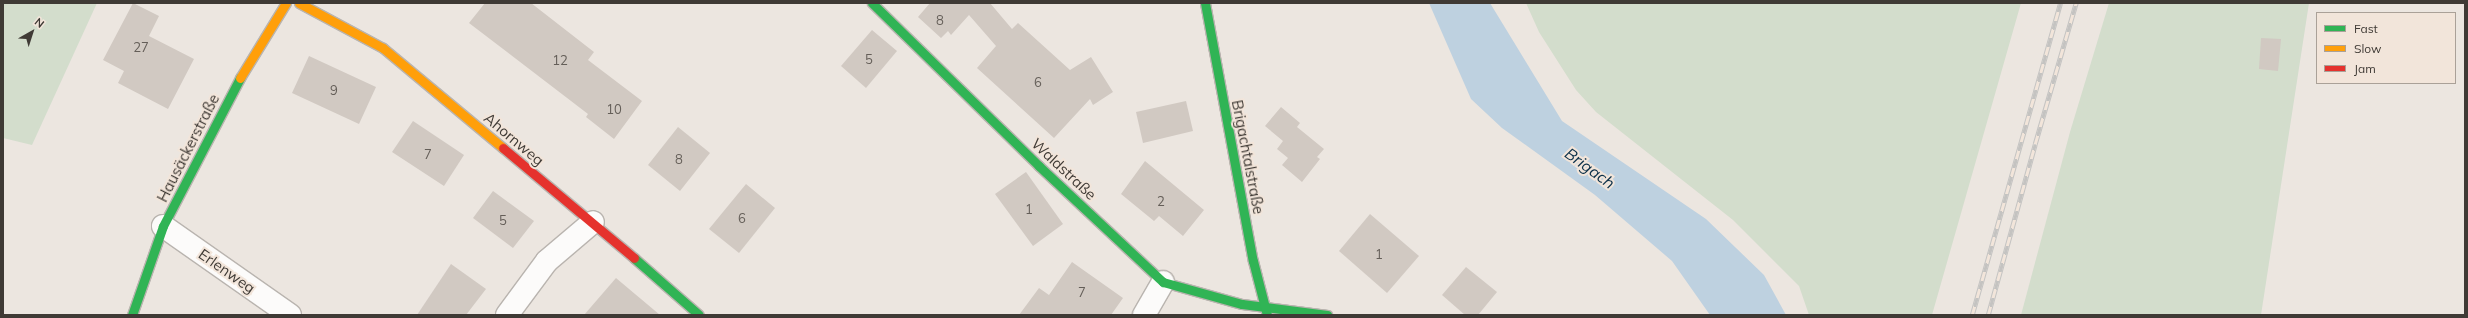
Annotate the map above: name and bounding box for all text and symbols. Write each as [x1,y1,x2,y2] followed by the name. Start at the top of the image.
[12,12,52,52] north arrow
[936,12,944,28] house number: 8
[2316,12,2456,84] legend
[32,15,47,31] text: N
[2354,21,2378,36] text: Fast
[133,39,149,55] house number: 27
[2354,41,2382,56] text: Slow
[865,51,873,67] house number: 5
[552,52,568,68] house number: 12
[2354,61,2376,76] text: Jam
[1034,74,1042,90] house number: 6
[330,82,338,98] house number: 9
[153,91,223,205] street label: Hausäckerstraße
[1228,98,1268,216] street label: Brigachtalstraße
[606,101,622,117] house number: 10
[480,109,548,169] street label: Ahornweg
[1028,134,1100,204] street label: Waldstraße
[1561,143,1619,193] water label: Brigach
[424,146,432,162] house number: 7
[675,151,683,167] house number: 8
[1157,193,1165,209] house number: 2
[1025,201,1033,217] house number: 1
[738,210,746,226] house number: 6
[499,212,507,228] house number: 5
[195,245,259,297] street label: Erlenweg
[1375,246,1383,262] house number: 1
[1078,284,1086,300] house number: 7

